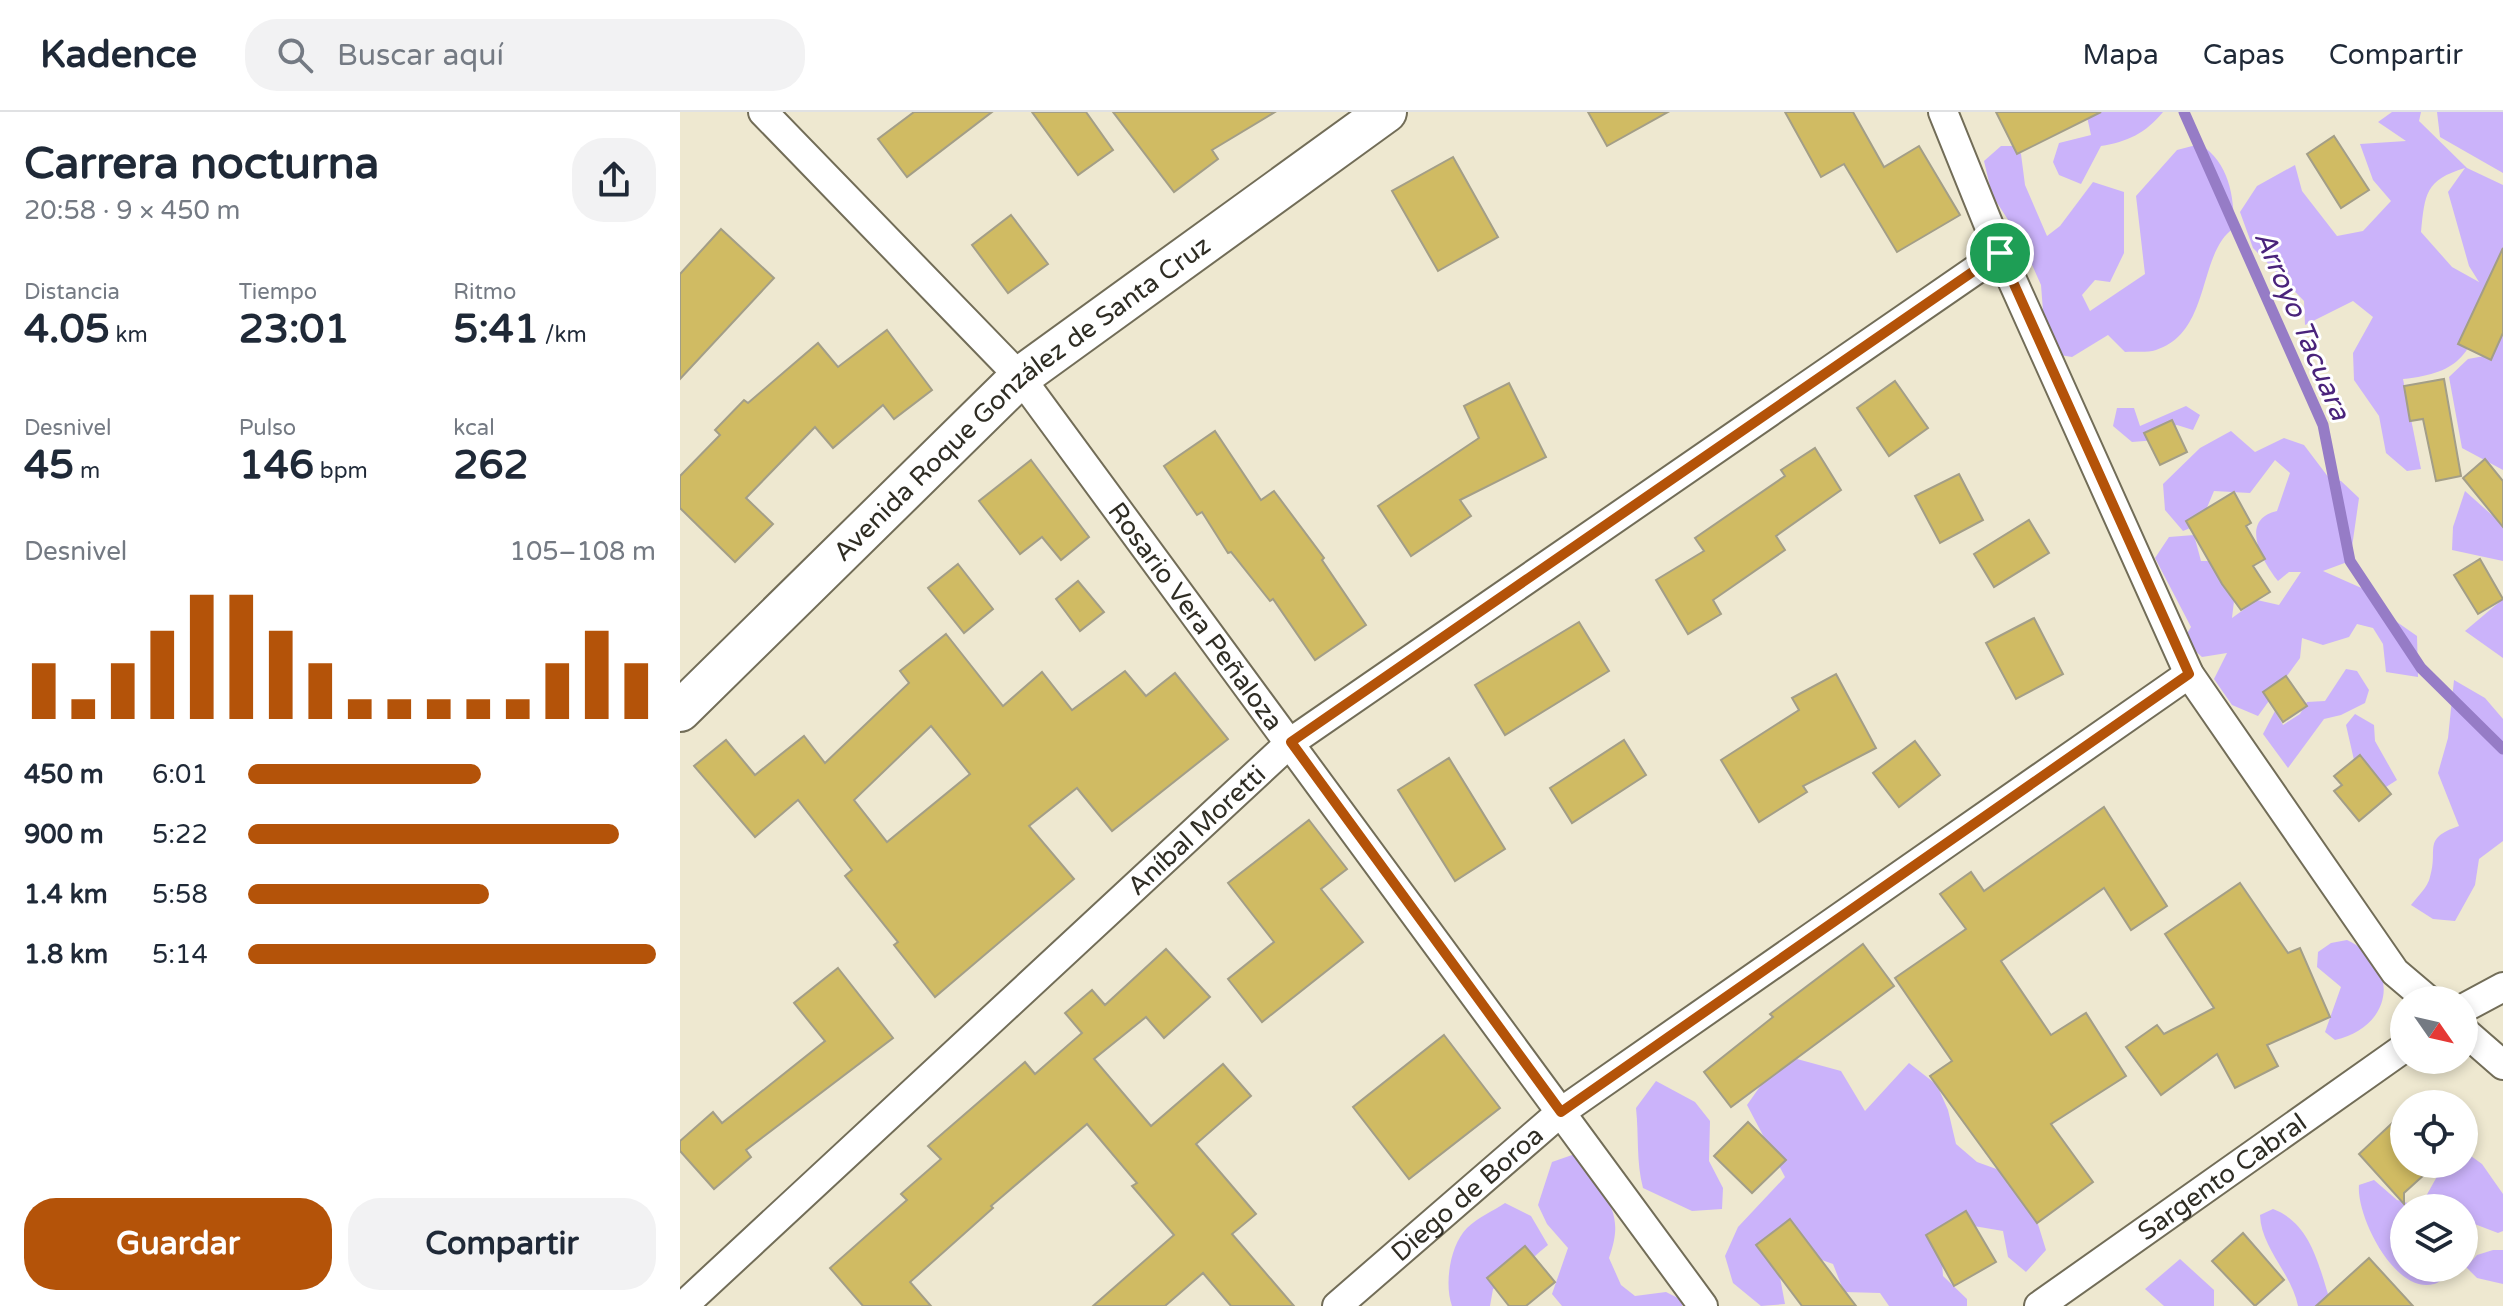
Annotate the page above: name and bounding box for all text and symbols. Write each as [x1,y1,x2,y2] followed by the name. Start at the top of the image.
[245,19,805,91] search box
[40,32,197,78] text: Kadence
[273,33,317,77] icon: search
[337,37,504,74] text: Buscar aquí
[2082,38,2159,72] text: Mapa
[2203,38,2285,72] text: Capas
[2329,38,2463,72] text: Compartir
[24,138,379,191] text: Carrera nocturna
[572,138,656,222] button: share
[24,195,240,226] text: 20:58 · 9 × 450 m
[1966,219,2034,287] pin
[2247,226,2358,426] water label: Arroyo Tacuara
[827,229,1216,568] street label: Avenida Roque González de Santa Cruz
[1978,231,2022,275] icon: arrive
[24,279,120,305] text: Distancia
[239,279,317,305] text: Tiempo
[453,279,516,305] text: Ritmo
[24,305,110,353] text: 4.05
[239,305,350,353] text: 23:01
[453,305,539,353] text: 5:41
[110,322,148,348] text: km
[539,322,587,348] text: /km
[24,415,111,441] text: Desnivel
[239,415,296,441] text: Pulso
[453,415,495,441] text: kcal
[24,441,74,489] text: 45
[239,441,314,489] text: 146
[453,441,529,489] text: 262
[74,458,100,484] text: m
[314,458,368,484] text: bpm
[1101,496,1289,737] street label: Rosario Vera Peñaloza
[24,536,127,567] text: Desnivel
[510,536,656,567] text: 105–108 m
[24,759,104,790] text: 450 m
[152,759,208,790] text: 6:01
[1121,759,1272,902] street label: Aníbal Moretti
[24,819,104,850] text: 900 m
[152,819,208,850] text: 5:22
[24,879,108,910] text: 1.4 km
[152,879,208,910] text: 5:58
[24,939,108,970] text: 1.8 km
[152,939,208,970] text: 5:14
[2390,986,2478,1074] north arrow
[2390,986,2478,1282] map controls
[2390,1090,2478,1178] button: locate
[2132,1107,2313,1247] street label: Sargento Cabral
[1385,1120,1550,1268] street label: Diego de Boroa
[2390,1194,2478,1282] button: layers
[24,1198,332,1290] button: Guardar
[348,1198,656,1290] button: Compartir

